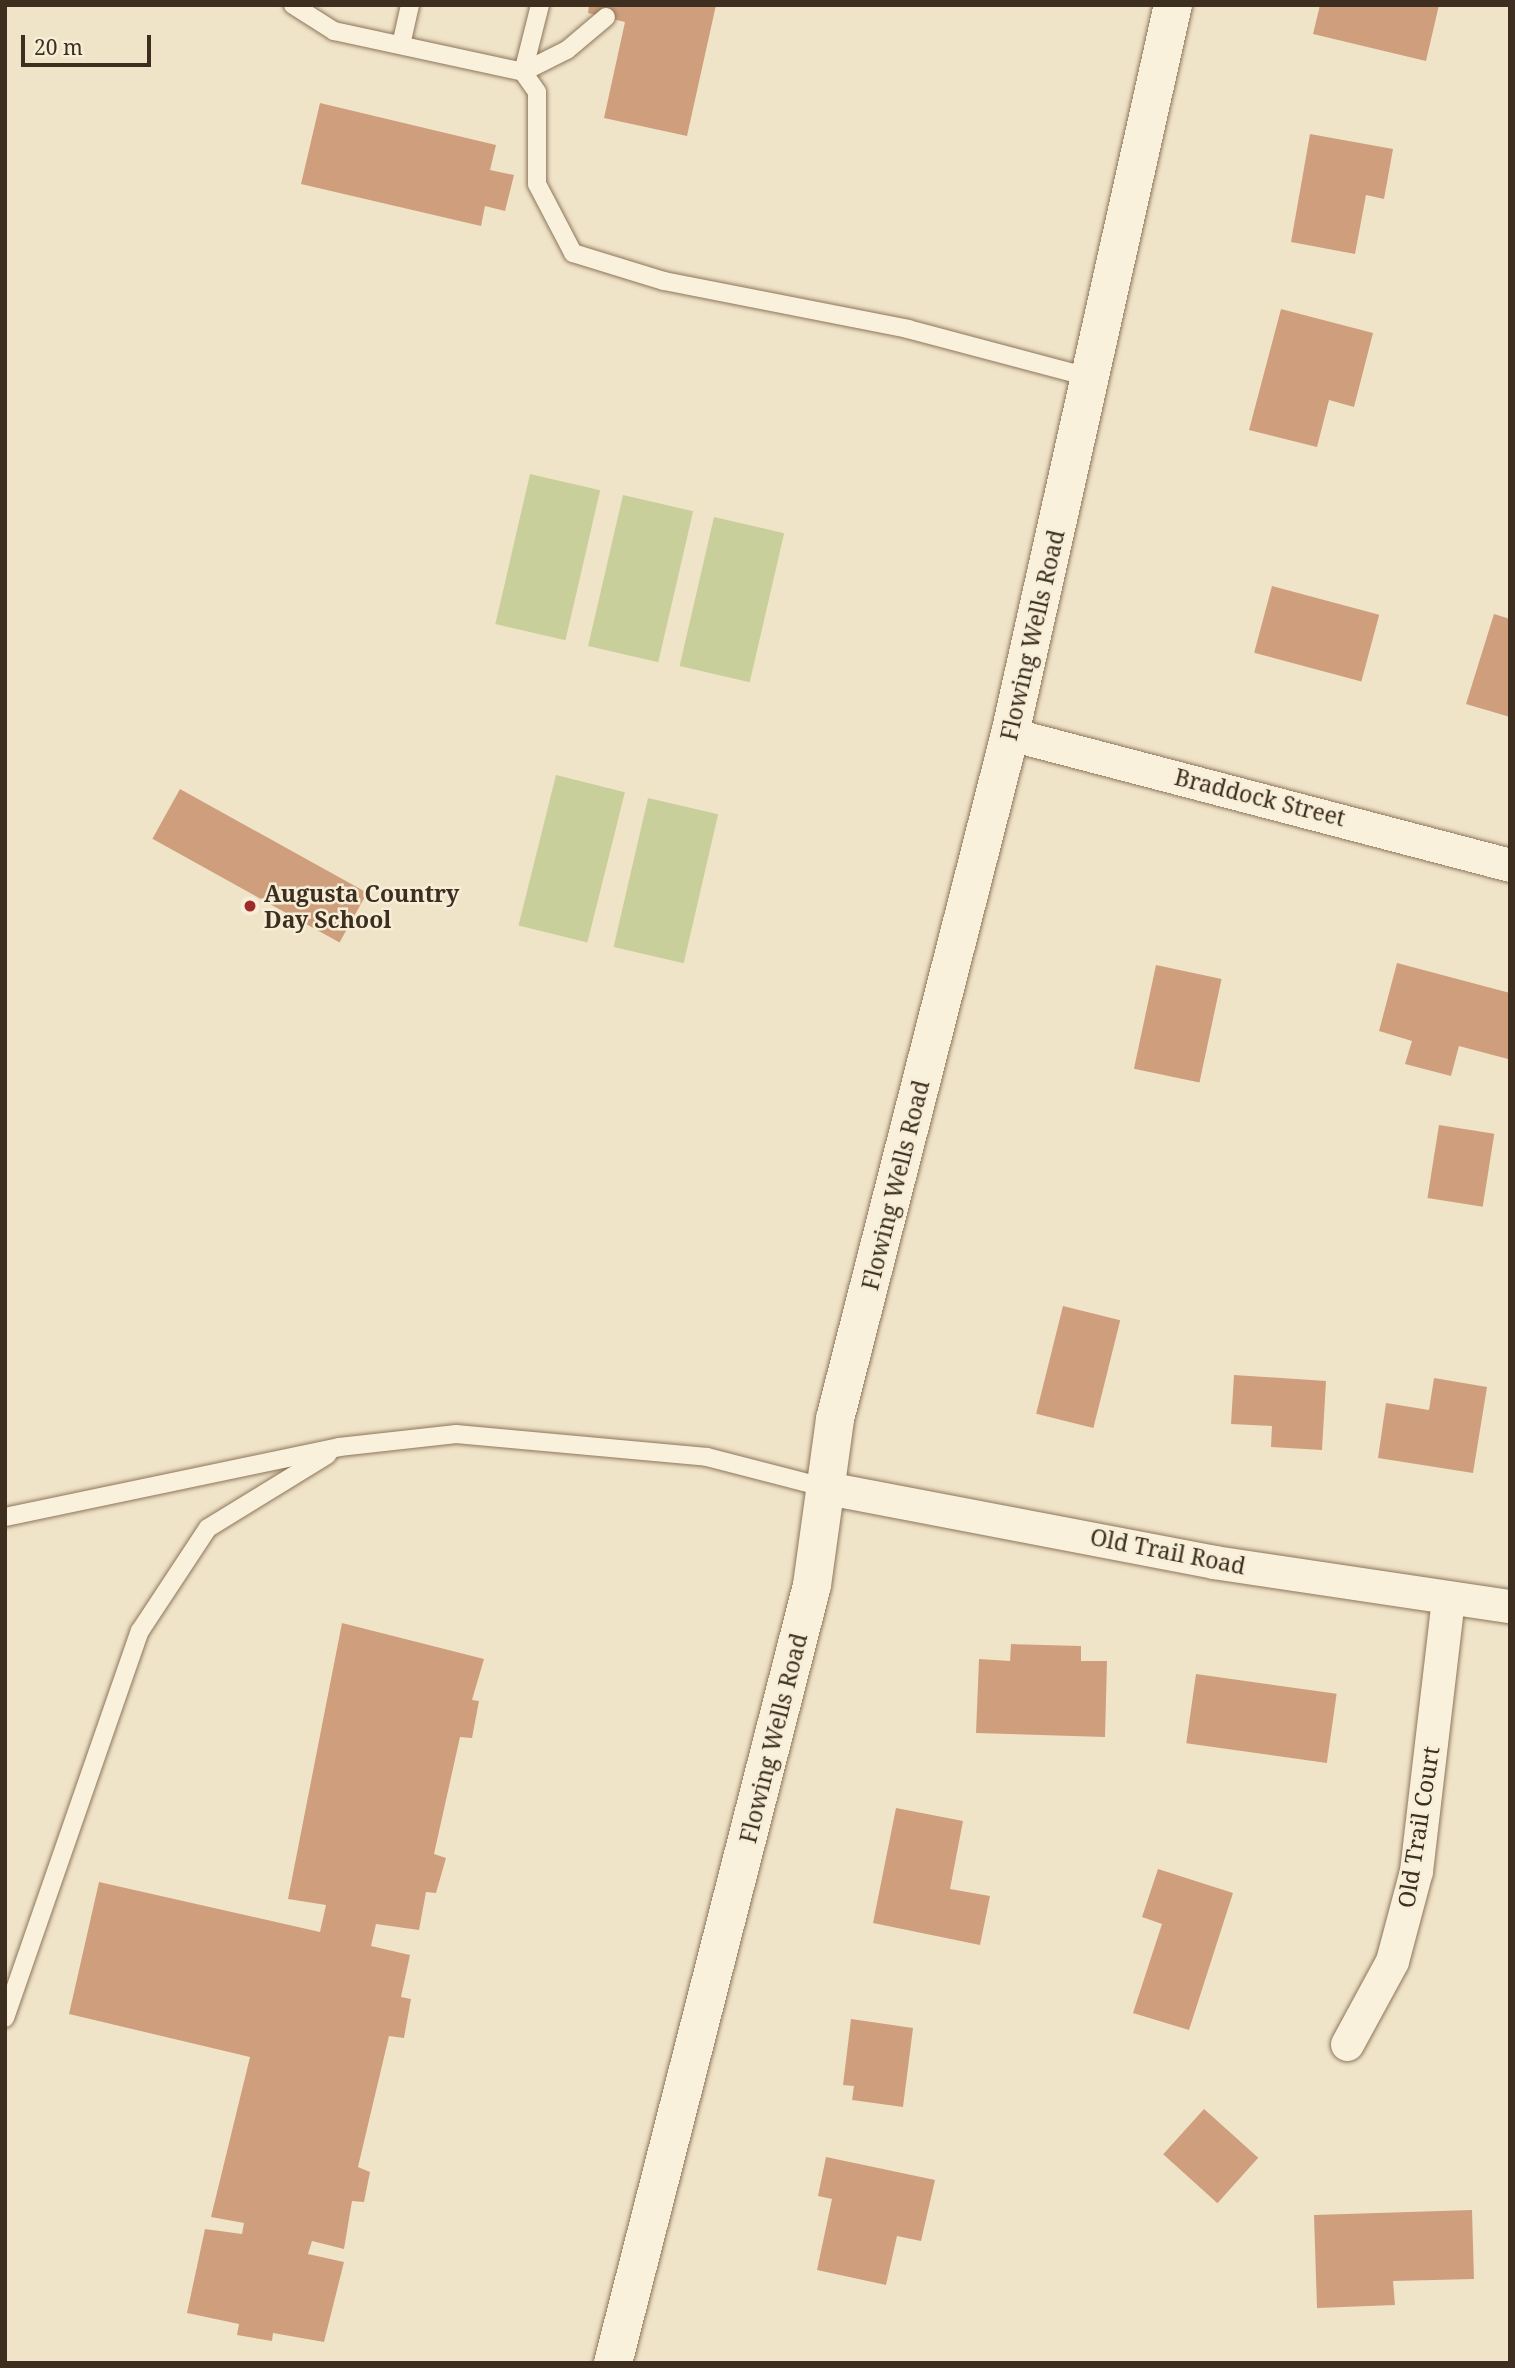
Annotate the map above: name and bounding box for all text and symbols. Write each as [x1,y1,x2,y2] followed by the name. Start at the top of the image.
[24,21,154,65] scale bar
[34,33,83,61] text: 20 m
[994,527,1070,743] street label: Flowing Wells Road
[1172,762,1348,832] street label: Braddock Street
[264,879,459,933] place label: Augusta Country Day School
[242,898,258,914] marker: Augusta Country Day School
[856,1077,934,1293] street label: Flowing Wells Road
[1088,1522,1248,1580] street label: Old Trail Road
[734,1630,812,1846] street label: Flowing Wells Road
[1392,1744,1444,1910] street label: Old Trail Court

